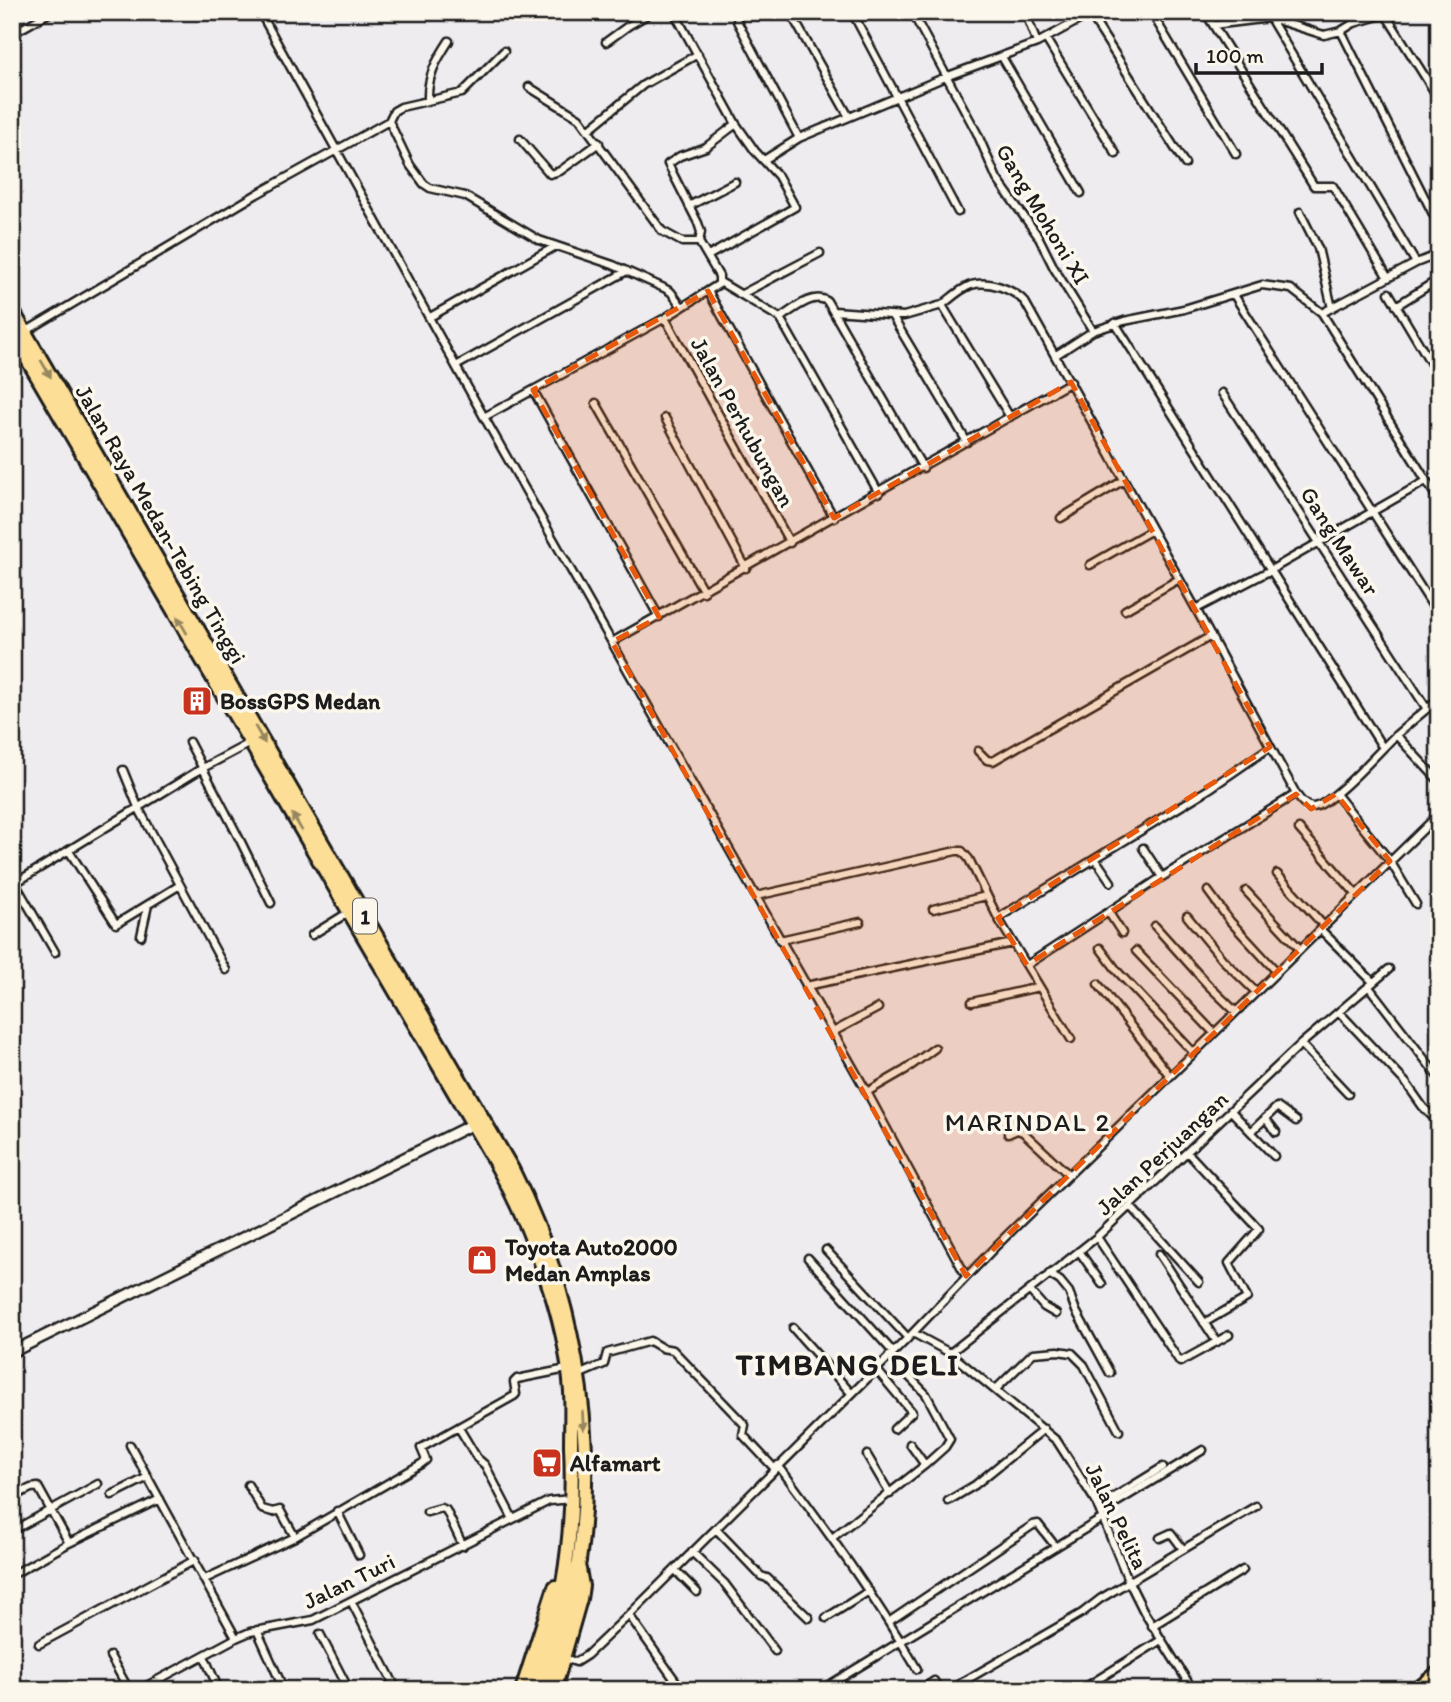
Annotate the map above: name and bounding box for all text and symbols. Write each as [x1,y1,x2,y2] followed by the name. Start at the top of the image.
[1196,32,1322,76] scale bar
[1206,43,1264,68] text: 100 m
[990,139,1096,289] street label: Gang Mohoni XI
[685,332,801,512] street label: Jalan Perhubungan
[40,359,53,378] one-way arrow
[69,379,253,669] street label: Jalan Raya Medan-Tebing Tinggi
[1294,481,1386,601] street label: Gang Mawar
[176,615,188,635] one-way arrow
[180,684,214,718] building icon: BossGPS Medan
[220,687,381,715] place label: BossGPS Medan
[254,725,266,744] one-way arrow
[290,812,303,831] one-way arrow
[353,898,377,934] road number: 1
[1090,1085,1234,1221] street label: Jalan Perjuangan
[945,1106,1111,1138] district label: MARINDAL 2
[504,1233,678,1287] place label: Toyota Auto2000 Medan Amplas
[465,1243,499,1277] shop icon: Toyota Auto2000 Medan Amplas
[735,1346,960,1383] district label: TIMBANG DELI
[578,1411,589,1433] one-way arrow
[530,1446,564,1480] supermarket icon: Alfamart
[569,1449,661,1477] place label: Alfamart
[1079,1458,1155,1574] street label: Jalan Pelita
[299,1547,399,1615] street label: Jalan Turi

